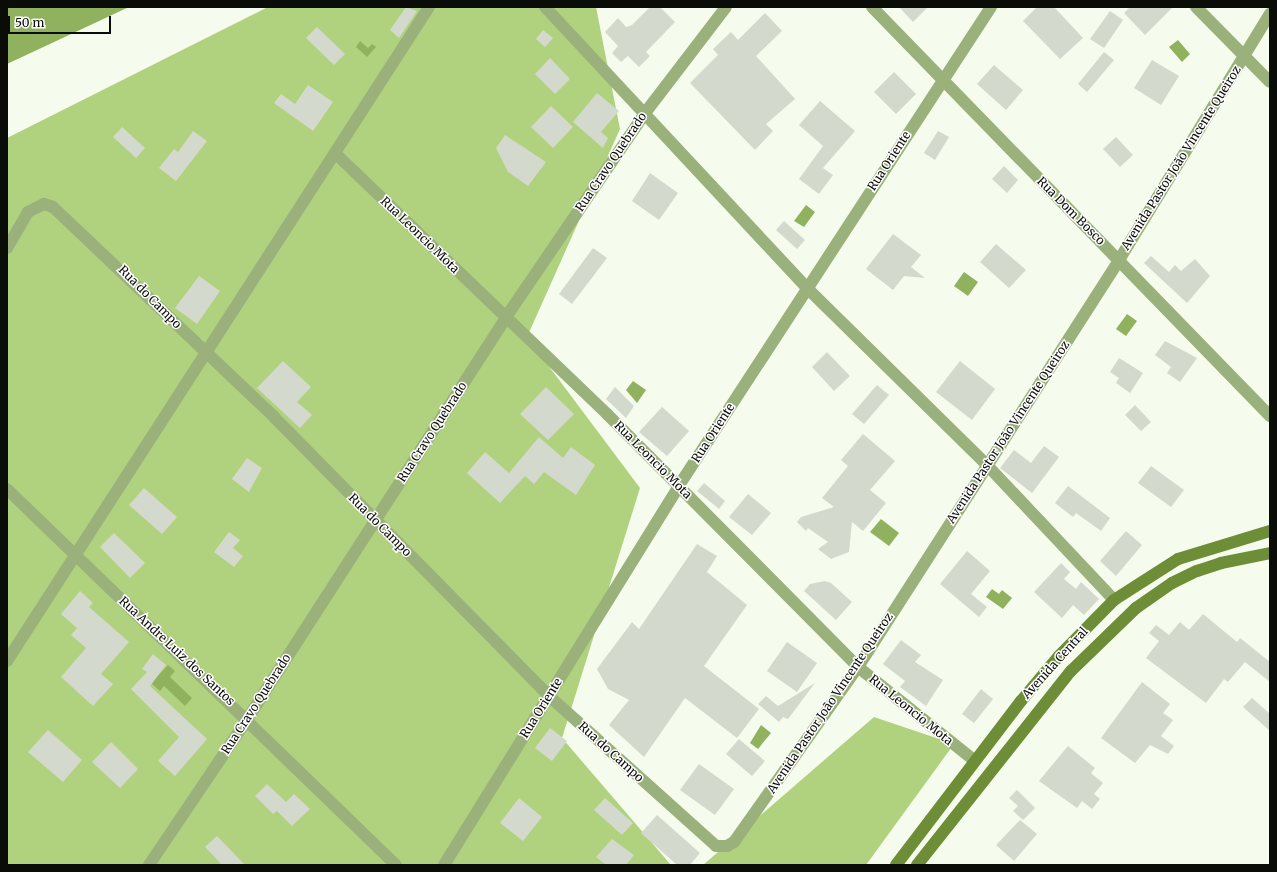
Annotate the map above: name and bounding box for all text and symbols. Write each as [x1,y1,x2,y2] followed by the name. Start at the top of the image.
[10,8,113,34] scale bar
[15,15,44,30] text: 50 m
[1118,63,1244,253] street label: Avenida Pastor João Vincente Queiroz
[572,110,650,214] street label: Rua Cravo Quebrado
[865,129,913,193] street label: Rua Oriente
[1034,174,1108,248] street label: Rua Dom Bosco
[378,194,462,276] street label: Rua Leoncio Mota
[116,263,184,331] street label: Rua do Campo
[944,338,1072,526] street label: Avenida Pastor João Vincente Queiroz
[394,379,470,485] street label: Rua Cravo Quebrado
[689,401,737,465] street label: Rua Oriente
[611,418,695,502] street label: Rua Leoncio Mota
[346,491,414,559] street label: Rua do Campo
[116,594,238,708] street label: Rua Andre Luiz dos Santos
[764,610,896,796] street label: Avenida Pastor João Vincente Queiroz
[1019,624,1091,702] street label: Avenida Central
[218,651,294,757] street label: Rua Cravo Quebrado
[866,672,956,748] street label: Rua Leoncio Mota
[517,675,565,741] street label: Rua Oriente
[575,719,647,785] street label: Rua do Campo

